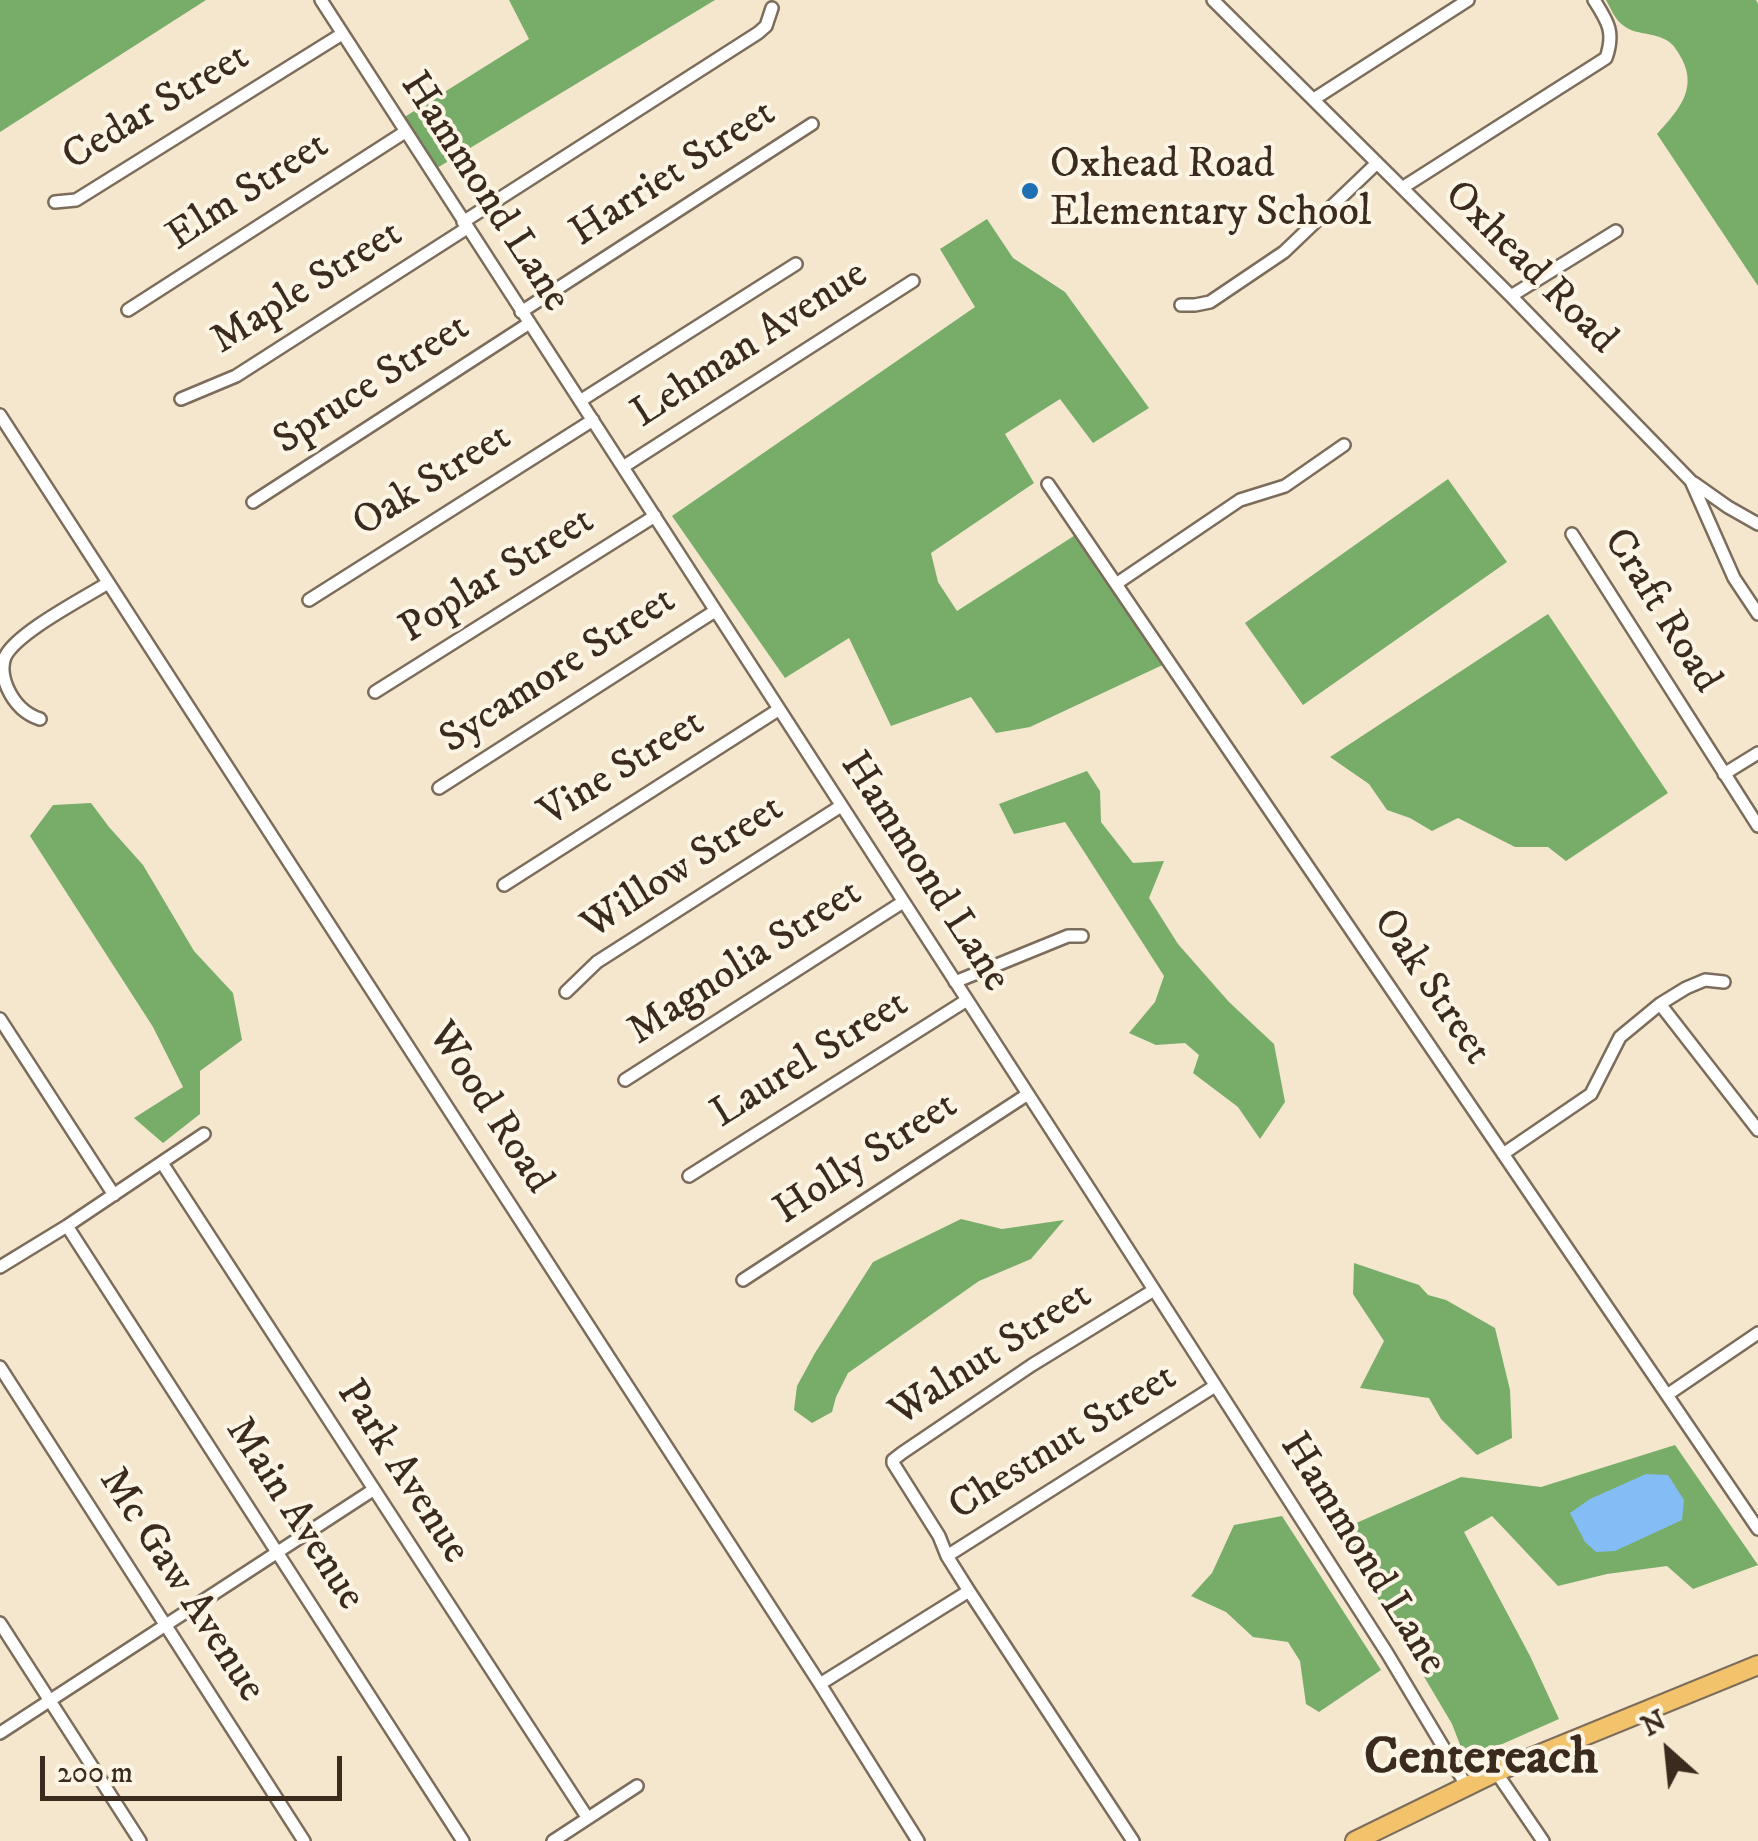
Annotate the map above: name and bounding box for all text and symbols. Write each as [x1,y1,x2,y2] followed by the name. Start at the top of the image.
[55,34,259,184] street label: Cedar Street
[387,64,579,322] street label: Hammond Lane
[562,90,786,260] street label: Harriet Street
[159,122,339,264] street label: Elm Street
[1050,142,1371,240] place label: Oxhead Road Elementary School
[1432,172,1626,366] street label: Oxhead Road
[1019,180,1041,202] marker: Oxhead Road Elementary School
[203,211,413,367] street label: Maple Street
[624,251,878,441] street label: Lehman Avenue
[266,304,480,468] street label: Spruce Street
[345,414,521,550] street label: Oak Street
[392,498,604,656] street label: Poplar Street
[1590,521,1730,703] street label: Craft Road
[432,577,686,767] street label: Sycamore Street
[531,700,715,840] street label: Vine Street
[827,744,1019,1002] street label: Hammond Lane
[574,785,794,953] street label: Willow Street
[620,870,872,1058] street label: Magnolia Street
[1360,901,1500,1075] street label: Oak Street
[703,981,919,1141] street label: Laurel Street
[414,1014,562,1204] street label: Wood Road
[766,1082,968,1238] street label: Holly Street
[882,1272,1102,1440] street label: Walnut Street
[941,1354,1187,1534] street label: Chestnut Street
[323,1372,479,1574] street label: Park Avenue
[212,1409,374,1621] street label: Main Avenue
[1267,1425,1455,1685] street label: Hammond Lane
[86,1460,274,1712] street label: Mc Gaw Avenue
[1618,1701,1718,1801] north arrow
[1636,1703,1672,1745] text: N
[1364,1730,1598,1792] district label: Centereach
[45,1736,348,1798] scale bar
[57,1755,133,1792] text: 200 m

